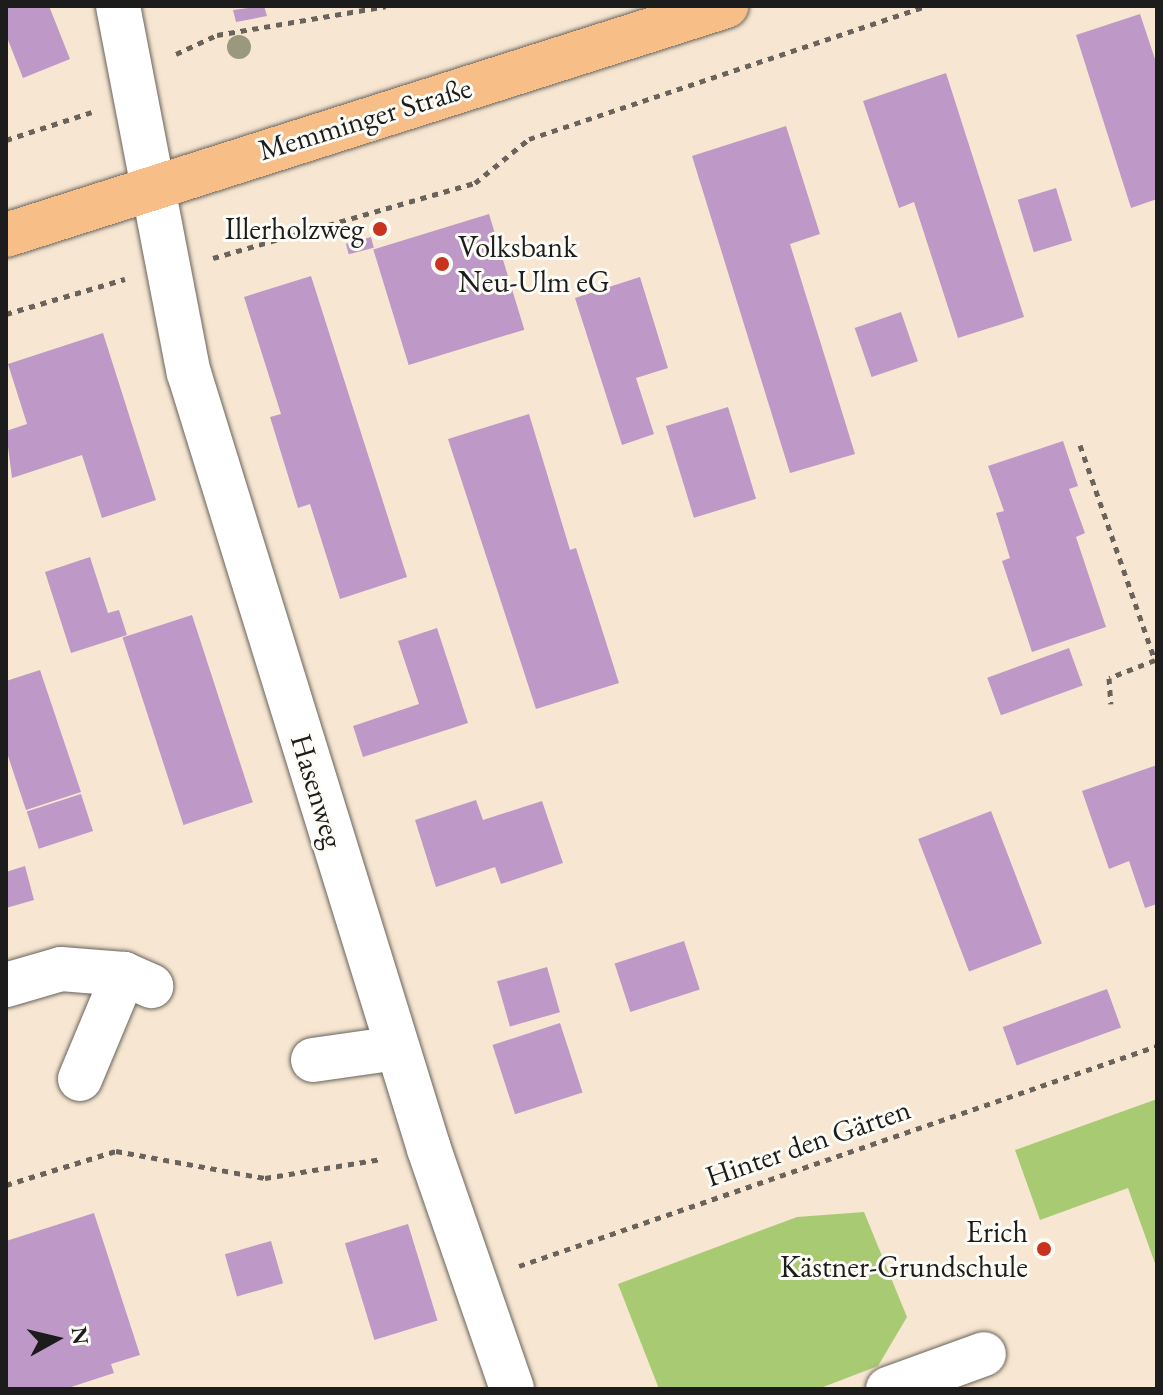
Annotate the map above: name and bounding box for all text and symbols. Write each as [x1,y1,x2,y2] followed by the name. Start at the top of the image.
[254,69,476,169] street label: Memminger Straße
[225,211,364,247] place label: Illerholzweg
[371,220,389,238] marker: Illerholzweg
[458,229,610,300] place label: Volksbank Neu-Ulm eG
[433,255,451,273] marker: Volksbank Neu-Ulm eG
[283,730,351,852] street label: Hasenweg
[701,1091,915,1195] street label: Hinter den Gärten
[780,1214,1028,1284] place label: Erich Kästner-Grundschule
[1035,1240,1053,1258] marker: Erich Kästner-Grundschule
[16,1299,96,1379] north arrow
[65,1325,96,1346] text: N

